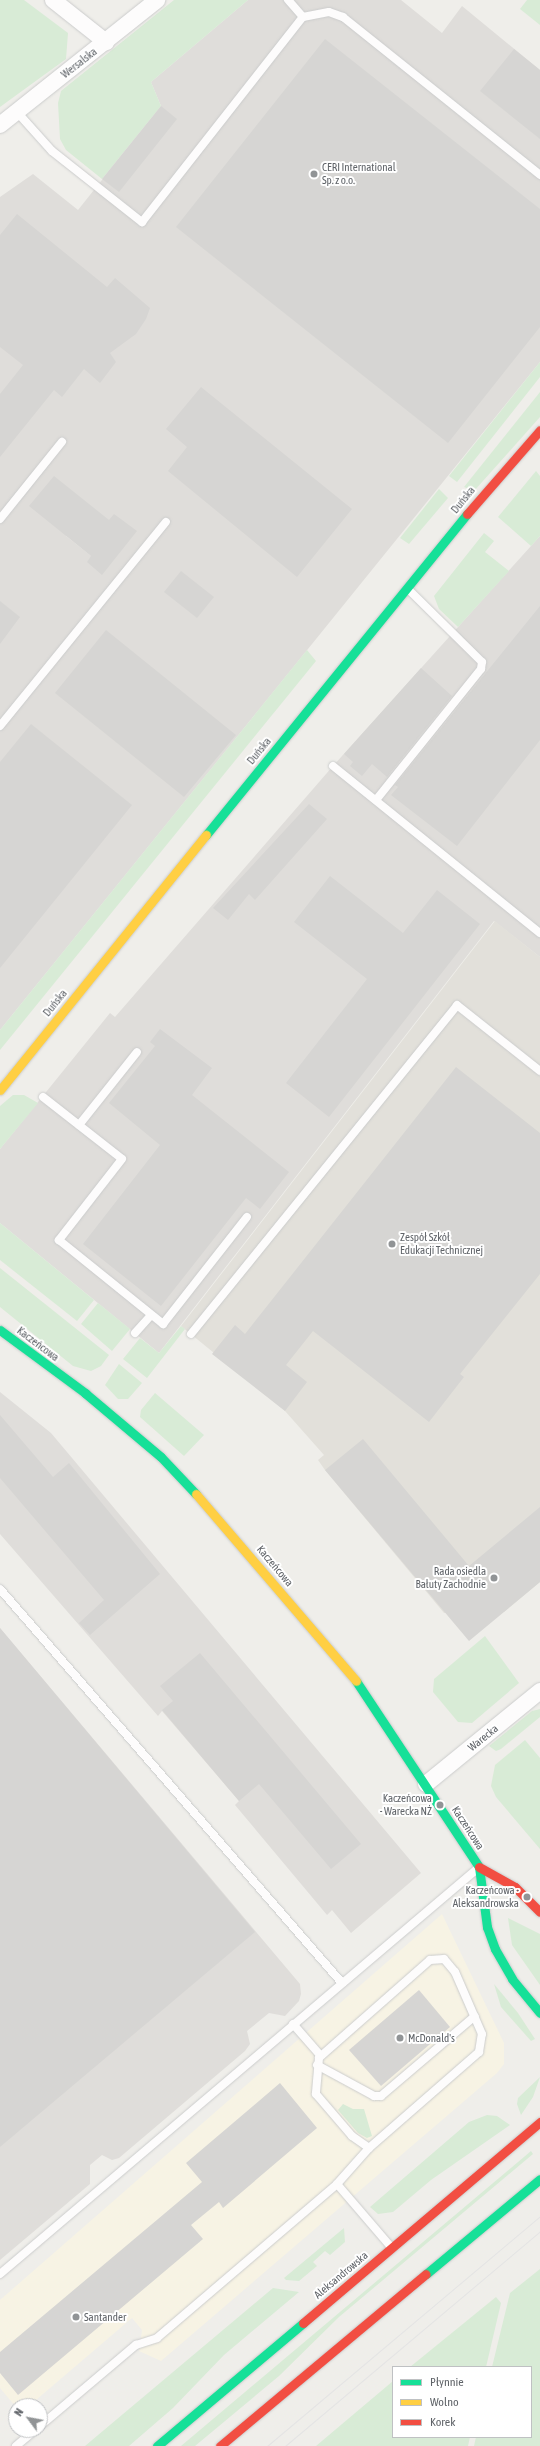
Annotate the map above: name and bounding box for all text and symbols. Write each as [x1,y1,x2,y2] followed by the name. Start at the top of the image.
[59,45,99,81] street label: Wersalska
[322,161,396,187] place label: CERI International Sp. z o.o.
[309,169,319,179] marker: CERI International Sp. z o.o.
[448,484,478,516] street label: Duńska
[244,735,274,767] street label: Duńska
[40,987,70,1019] street label: Duńska
[400,1231,483,1257] place label: Zespół Szkół Edukacji Technicznej
[387,1239,397,1249] marker: Zespół Szkół Edukacji Technicznej
[14,1324,62,1364] street label: Kaczeńcowa
[254,1543,296,1589] street label: Kaczeńcowa
[416,1565,486,1591] place label: Rada osiedla Bałuty Zachodnie
[489,1573,499,1583] marker: Rada osiedla Bałuty Zachodnie
[465,1722,501,1754] street label: Warecka
[380,1792,432,1818] place label: Kaczeńcowa - Warecka NŻ
[435,1800,445,1810] marker: Kaczeńcowa - Warecka NŻ
[449,1804,487,1852] street label: Kaczeńcowa
[453,1884,519,1910] place label: Kaczeńcowa - Aleksandrowska
[522,1892,532,1902] marker: Kaczeńcowa - Aleksandrowska
[408,2031,455,2045] place label: McDonald's
[395,2033,405,2043] marker: McDonald's
[311,2249,371,2301] street label: Aleksandrowska
[84,2310,126,2324] place label: Santander
[71,2312,81,2322] marker: Santander
[392,2366,532,2438] legend
[430,2375,464,2389] text: Płynnie
[430,2395,459,2409] text: Wolno
[8,2398,48,2438] north arrow
[12,2406,25,2418] text: N
[430,2415,456,2429] text: Korek

